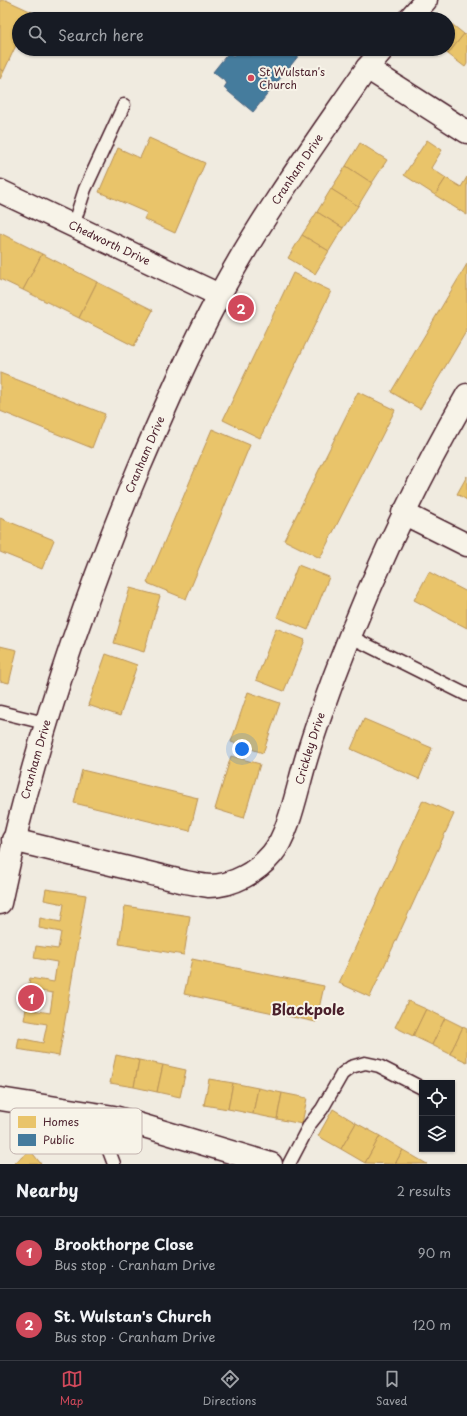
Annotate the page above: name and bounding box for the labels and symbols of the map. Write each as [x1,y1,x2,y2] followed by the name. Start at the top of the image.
[259,63,325,93] place label: St Wulstan's Church
[246,73,256,83] marker: St Wulstan's Church
[267,130,327,208] street label: Cranham Drive
[66,216,153,269] street label: Chedworth Drive
[228,293,254,323] pin: 2
[121,413,169,496] street label: Cranham Drive
[290,710,329,786] street label: Crickley Drive
[16,717,55,801] street label: Cranham Drive
[232,739,252,759] your location
[18,983,44,1013] pin: 1
[271,997,345,1020] district label: Blackpole
[10,1108,142,1154] legend
[43,1113,79,1130] text: Homes
[43,1131,74,1148] text: Public

